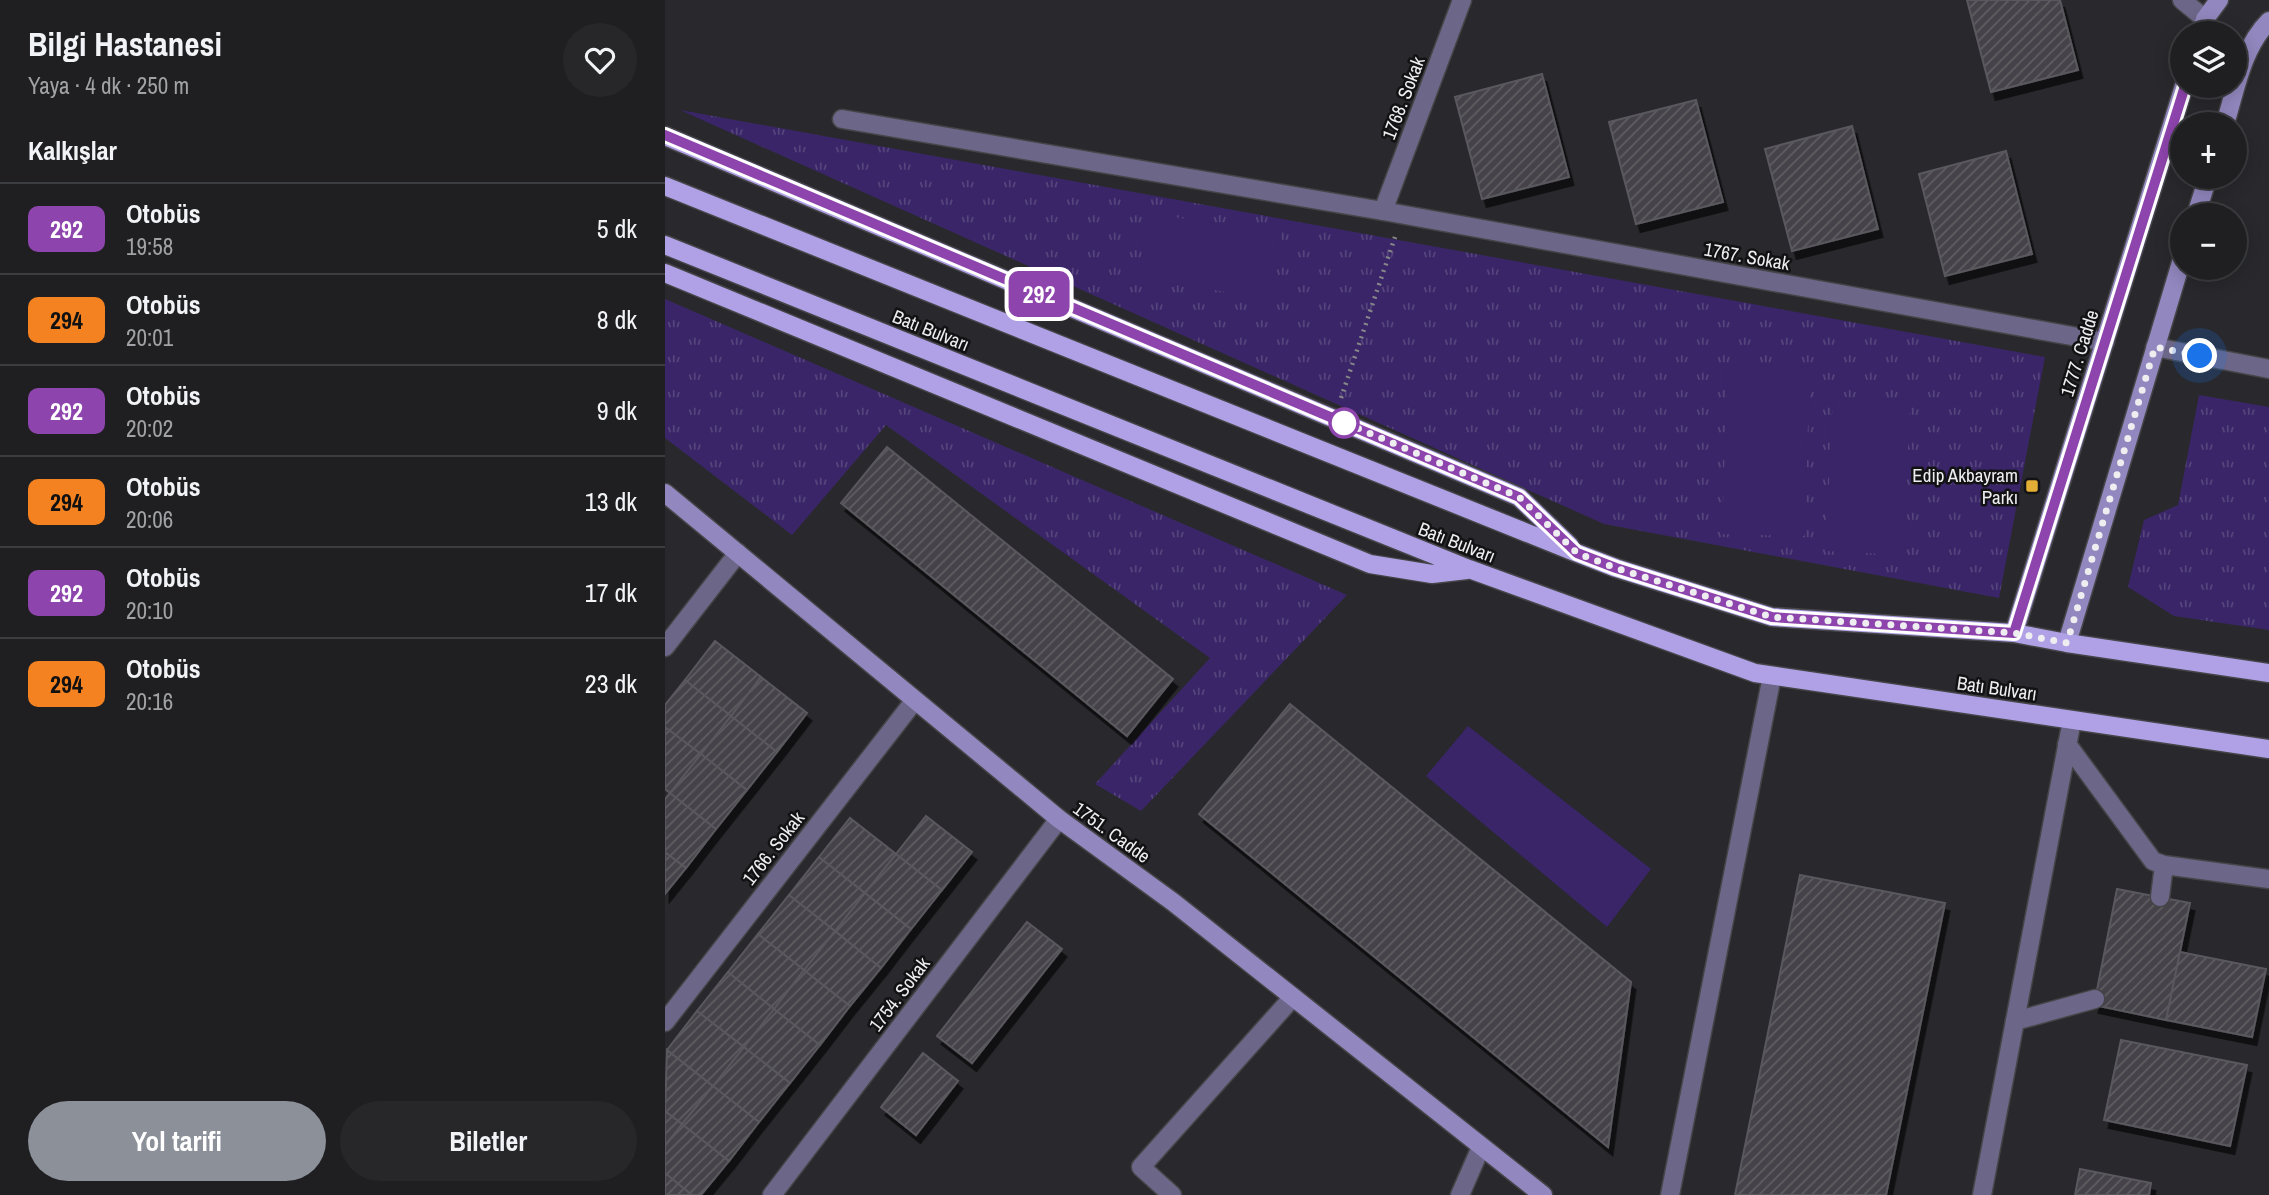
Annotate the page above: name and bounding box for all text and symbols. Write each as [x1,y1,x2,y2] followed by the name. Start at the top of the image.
[2170,21,2247,280] map controls
[2170,21,2247,98] button: layers
[28,22,222,66] text: Bilgi Hastanesi
[563,23,637,97] button: heart
[1375,53,1431,143] street label: 1768. Sokak
[28,70,189,101] text: Yaya · 4 dk · 250 m
[2170,112,2247,189] button: +
[28,133,117,168] text: Kalkışlar
[126,196,201,231] text: Otobüs
[2170,203,2247,280] button: −
[597,211,637,246] text: 5 dk
[50,213,83,245] text: 292
[126,231,173,262] text: 19:58
[1702,236,1792,276] street label: 1767. Sokak
[999,271,1079,317] line badge: 292
[1023,278,1055,310] text: 292
[126,287,201,322] text: Otobüs
[597,302,637,337] text: 8 dk
[889,303,973,357] street label: Batı Bulvarı
[50,304,83,336] text: 294
[2054,307,2104,399] street label: 1777. Cadde
[126,322,173,353] text: 20:01
[2182,338,2217,373] your location
[126,378,201,413] text: Otobüs
[597,393,637,428] text: 9 dk
[50,395,83,427] text: 292
[1329,408,1359,438] unlabelled marker
[126,413,173,444] text: 20:02
[1912,462,2018,510] place label: Edip Akbayram Parkı
[126,469,201,504] text: Otobüs
[2024,478,2040,494] marker: Edip Akbayram Parkı
[585,484,637,519] text: 13 dk
[50,486,83,518] text: 294
[126,504,173,535] text: 20:06
[1415,515,1499,569] street label: Batı Bulvarı
[126,560,201,595] text: Otobüs
[585,575,637,610] text: 17 dk
[50,577,83,609] text: 292
[126,595,173,626] text: 20:10
[126,651,201,686] text: Otobüs
[585,666,637,701] text: 23 dk
[50,668,83,700] text: 294
[1955,670,2039,706] street label: Batı Bulvarı
[126,686,173,717] text: 20:16
[1068,795,1156,869] street label: 1751. Cadde
[736,806,810,890] street label: 1766. Sokak
[863,951,936,1036] street label: 1754. Sokak
[28,1101,326,1181] button: Yol tarifi
[340,1101,637,1181] button: Biletler

